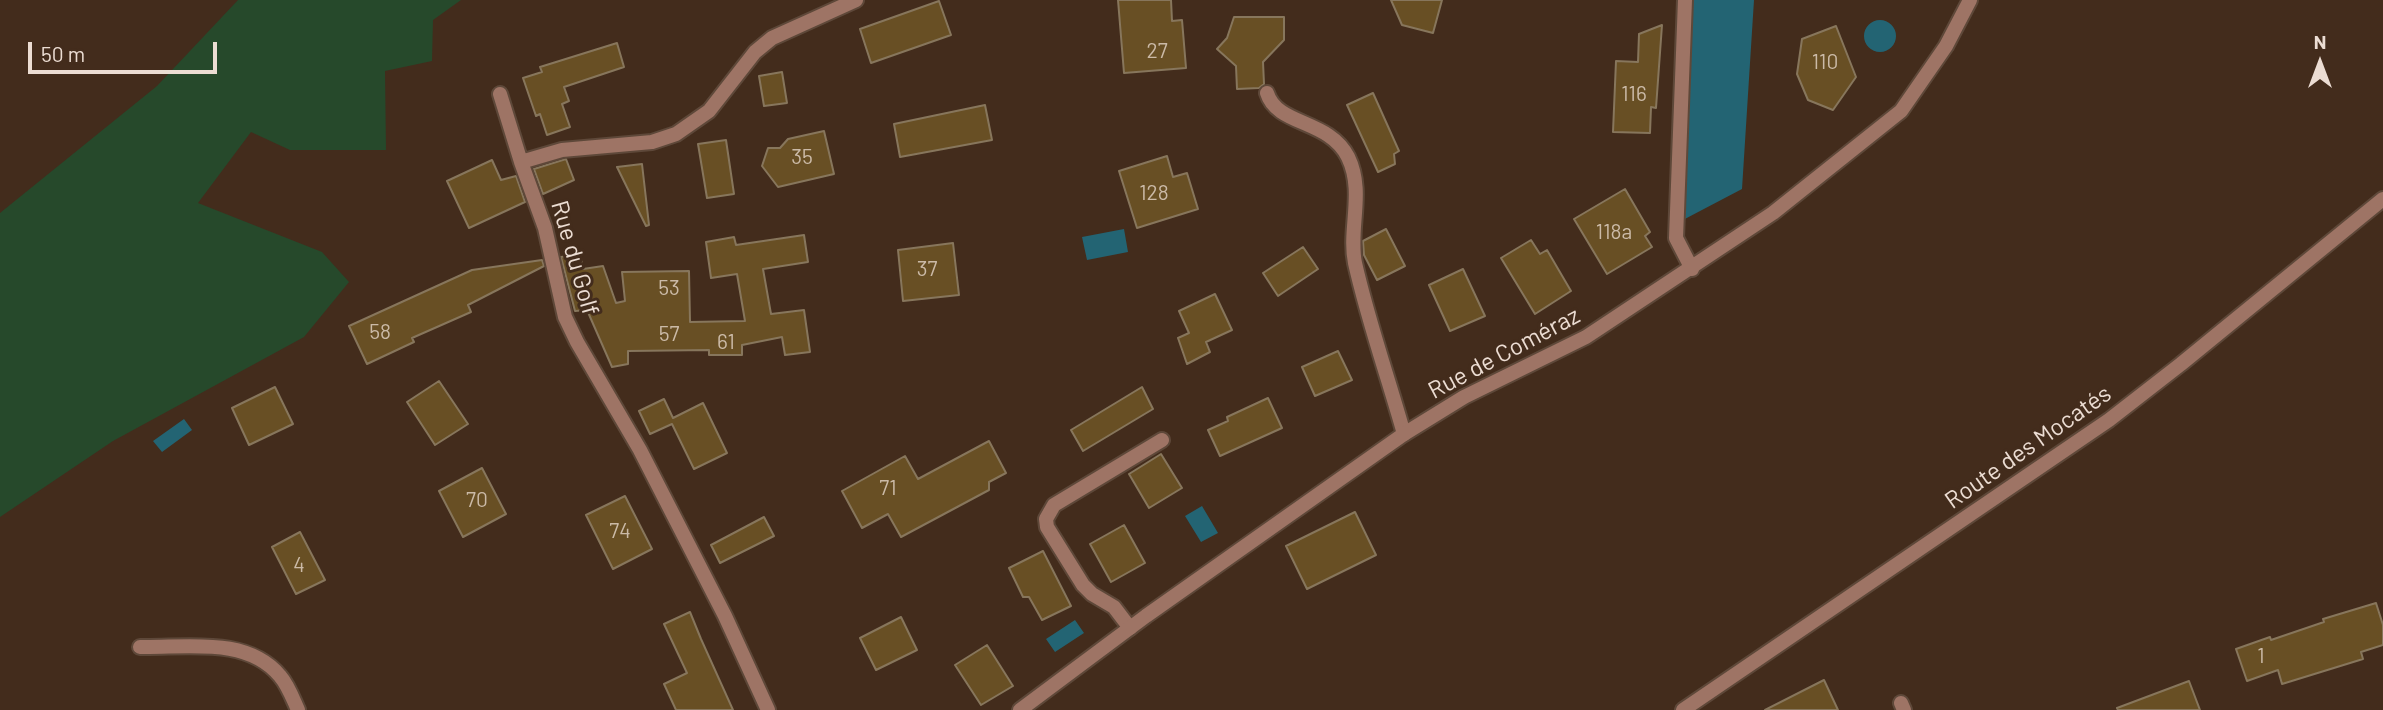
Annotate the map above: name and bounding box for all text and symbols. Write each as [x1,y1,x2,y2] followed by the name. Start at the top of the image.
[32,28,220,72] scale bar
[2285,28,2355,98] north arrow
[2314,30,2326,53] text: N
[1146,38,1168,64] house number: 27
[41,41,85,66] text: 50 m
[1812,49,1838,75] house number: 110
[1621,81,1647,107] house number: 116
[791,144,813,170] house number: 35
[1139,180,1169,206] house number: 128
[545,197,605,319] street label: Rue du Golf
[1596,219,1632,245] house number: 118a
[917,256,937,282] house number: 37
[658,275,680,301] house number: 53
[1423,301,1585,405] street label: Rue de Coméraz
[369,319,391,345] house number: 58
[659,321,679,347] house number: 57
[717,329,735,355] house number: 61
[1939,379,2117,515] street label: Route des Mocatés
[879,475,897,501] house number: 71
[466,487,488,513] house number: 70
[609,518,631,544] house number: 74
[293,552,305,578] house number: 4
[2257,643,2265,669] house number: 1

